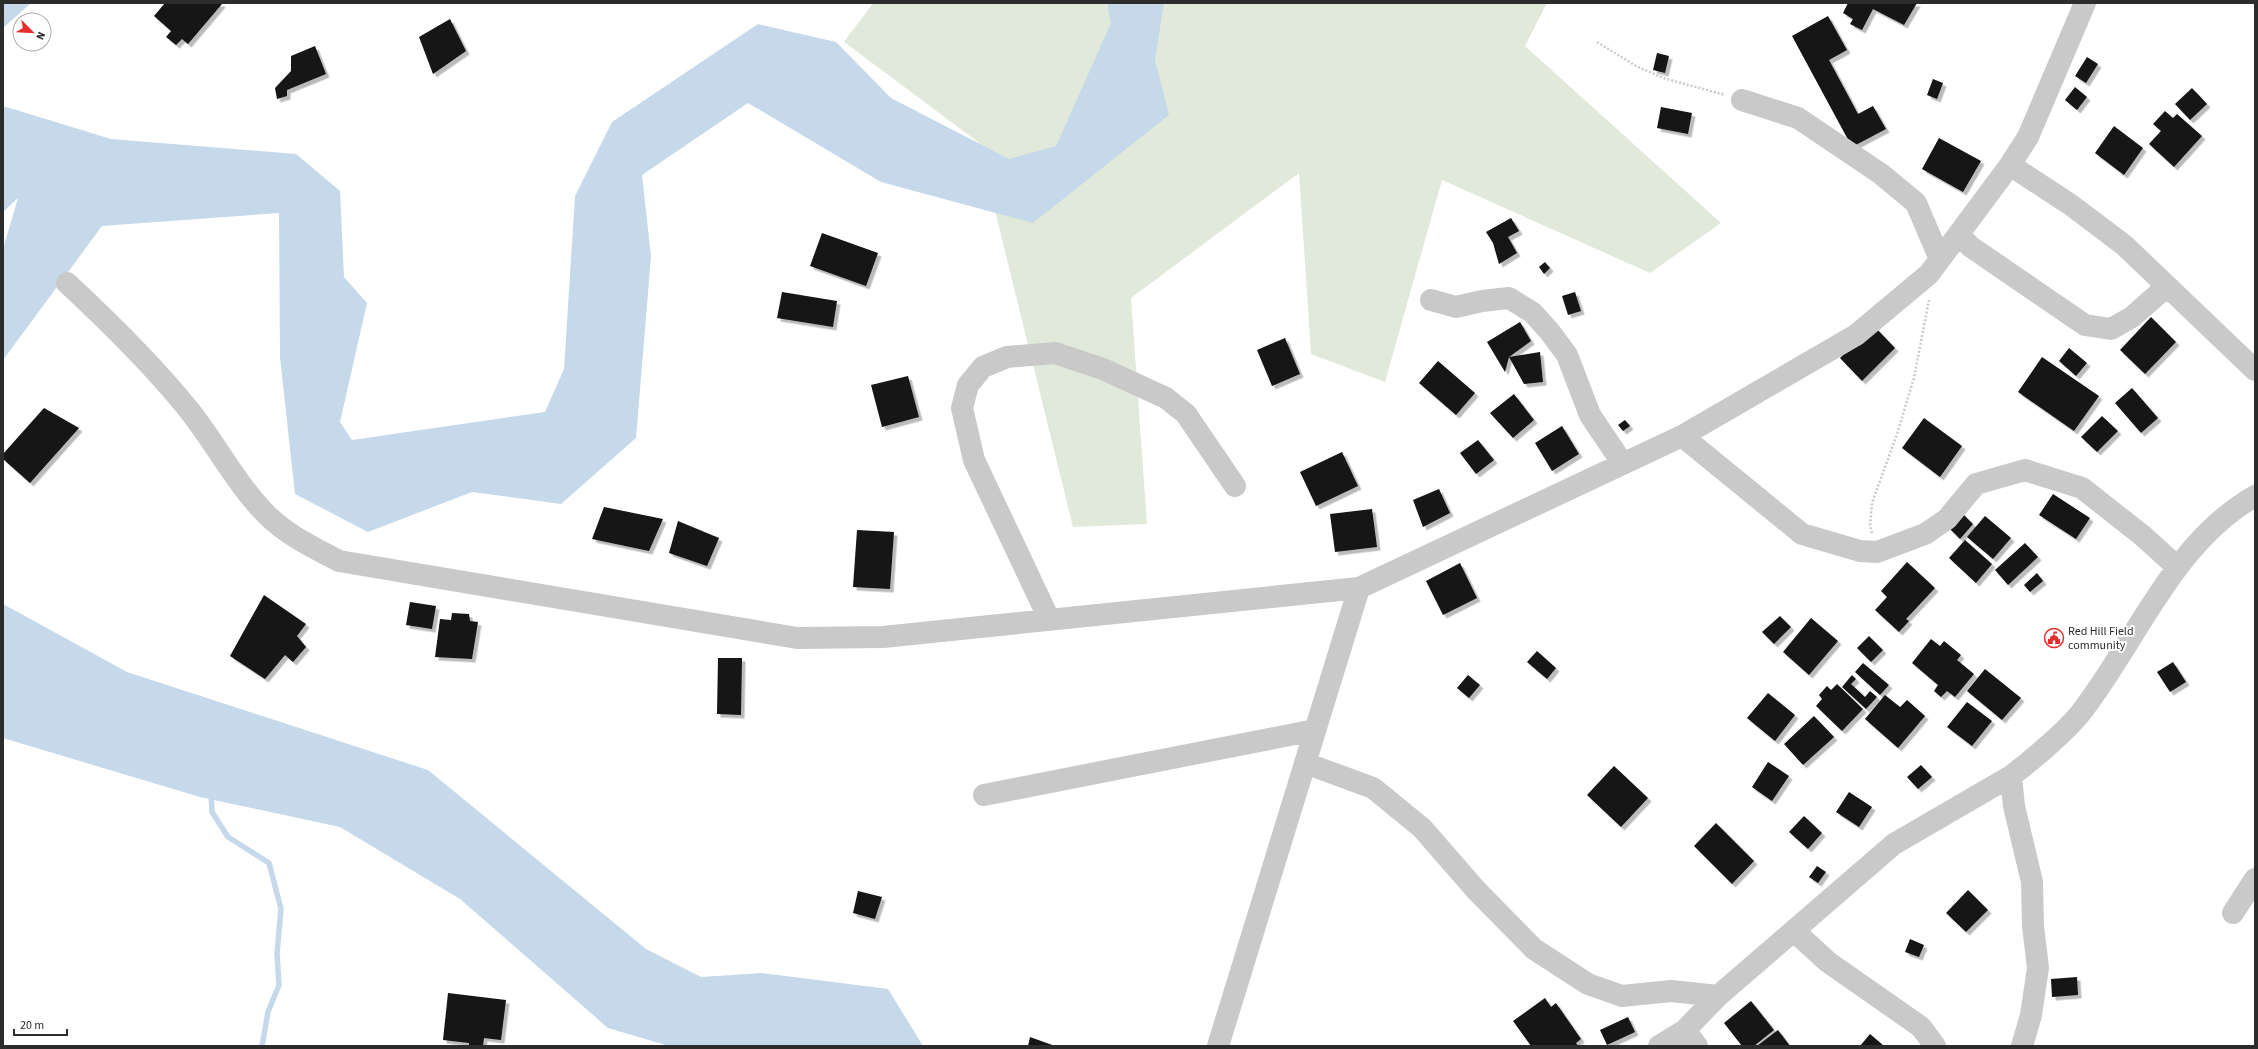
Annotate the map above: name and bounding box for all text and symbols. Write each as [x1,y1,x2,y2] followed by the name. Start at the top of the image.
[12,12,52,52] north arrow
[32,29,49,42] text: N
[2068,623,2134,654] place label: Red Hill Field community
[2043,627,2065,649] public building icon: Red Hill Field community
[14,1011,67,1037] scale bar
[20,1017,44,1034] text: 20 m

